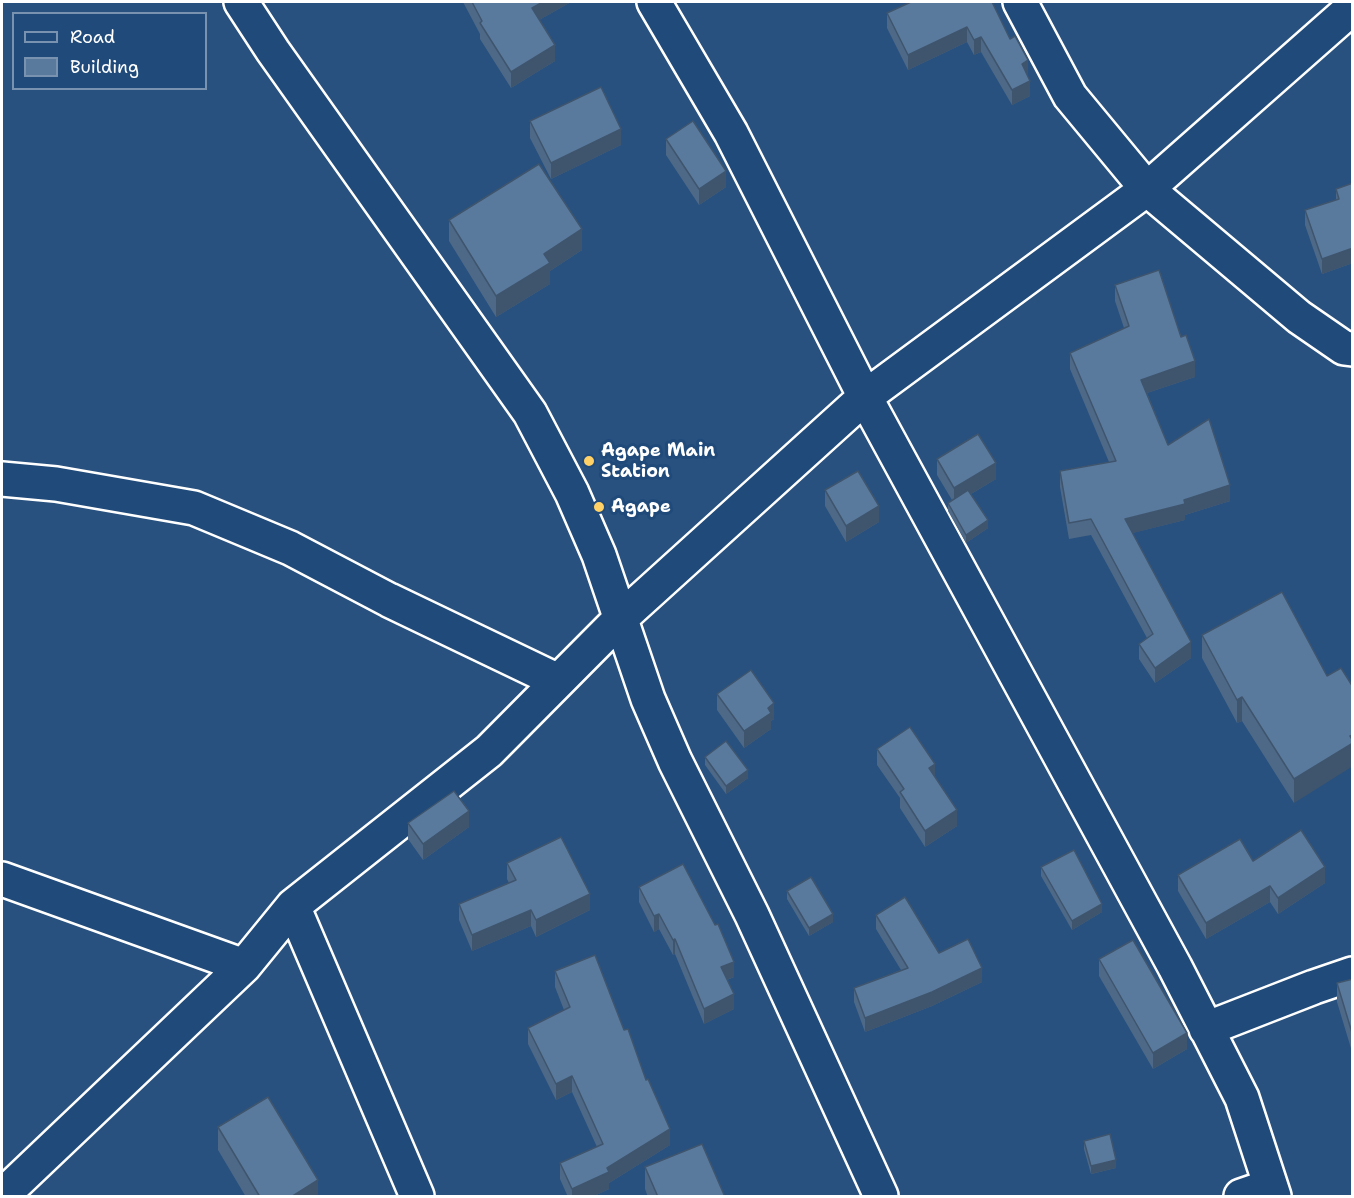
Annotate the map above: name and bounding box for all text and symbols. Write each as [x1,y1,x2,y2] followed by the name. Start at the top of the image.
[12,12,207,90] legend
[70,25,115,49] text: Road
[70,55,139,79] text: Building
[601,440,715,482] place label: Agape Main Station
[582,454,596,468] marker: Agape Main Station
[611,496,671,518] place label: Agape
[592,500,606,514] marker: Agape

